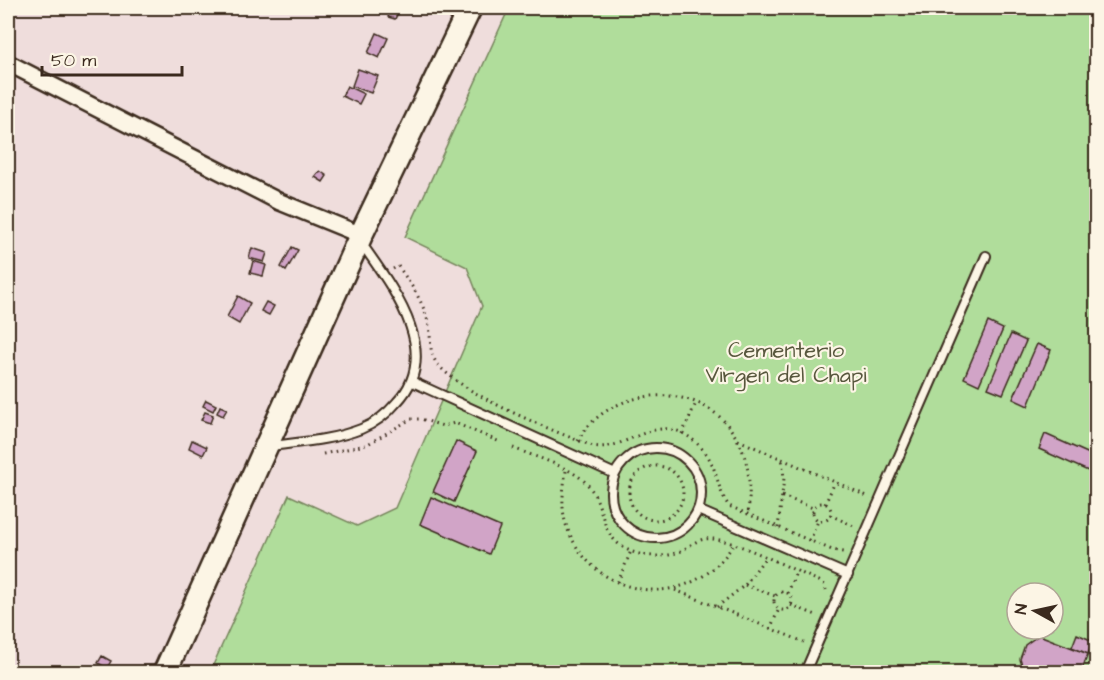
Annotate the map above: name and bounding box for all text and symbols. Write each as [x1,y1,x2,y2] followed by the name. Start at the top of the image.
[42,39,182,77] scale bar
[51,48,96,73] text: 50 m
[705,335,867,392] park label: Cementerio Virgen del Chapi
[1005,581,1065,641] north arrow
[1010,603,1033,616] text: N

